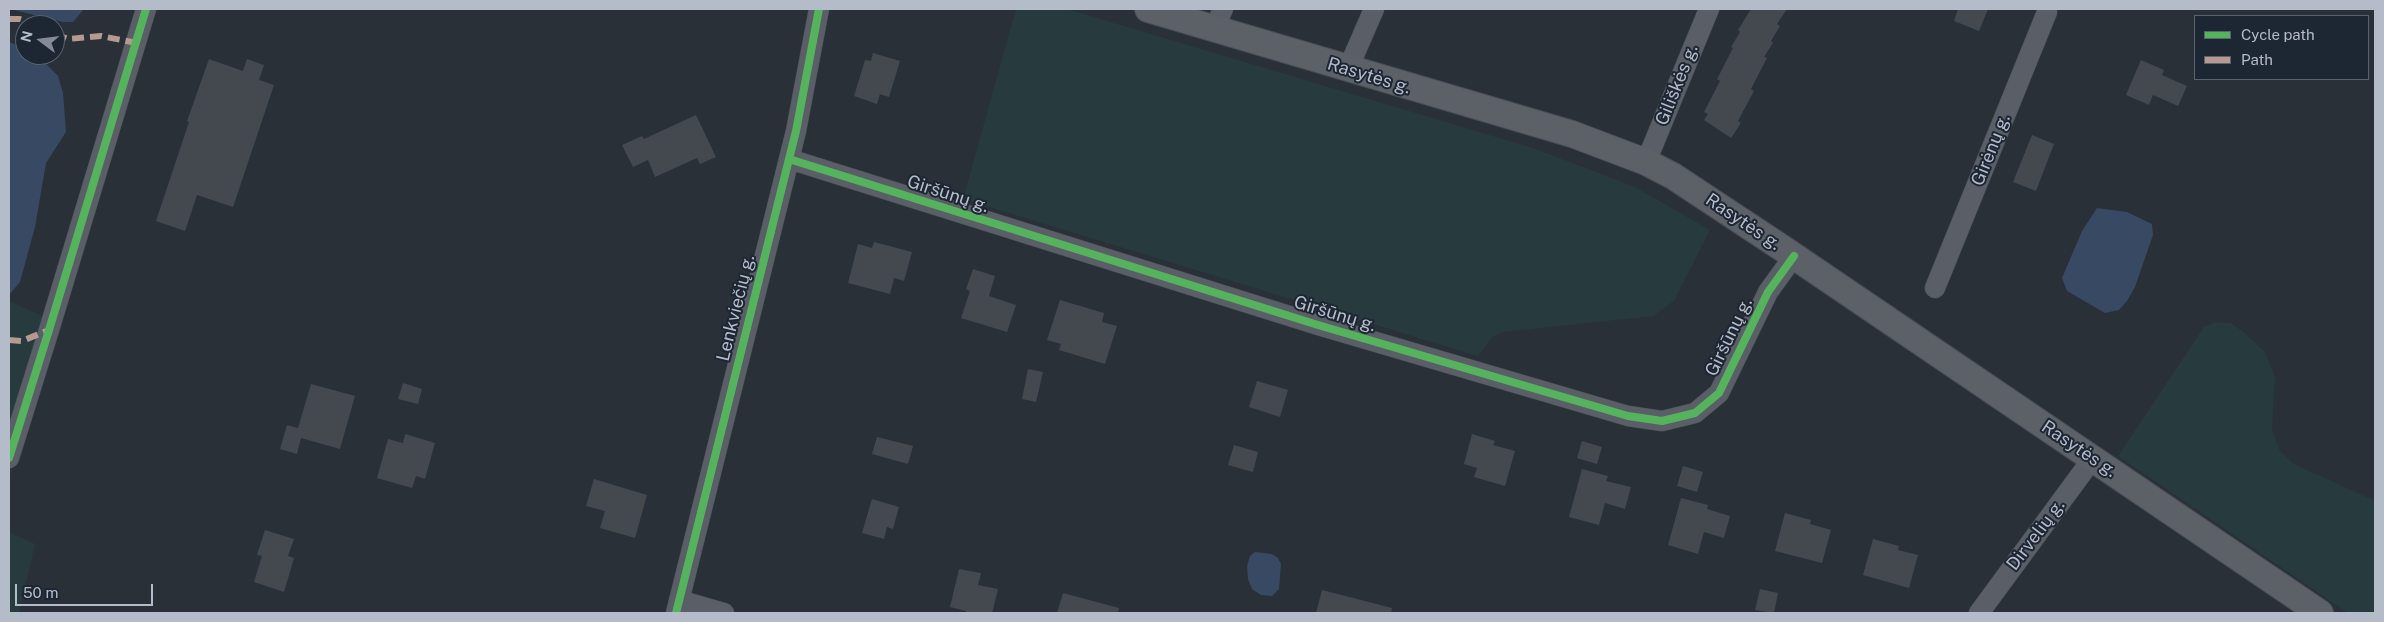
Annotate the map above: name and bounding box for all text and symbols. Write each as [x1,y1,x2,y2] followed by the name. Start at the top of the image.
[15,15,65,65] north arrow
[2194,15,2369,80] legend
[2241,26,2315,43] text: Cycle path
[17,29,36,44] text: N
[1651,41,1703,129] street label: Giliškės g.
[2241,51,2273,68] text: Path
[1325,53,1413,99] street label: Rasytės g.
[1967,111,2015,189] street label: Girėnų g.
[904,171,992,217] street label: Giršūnų g.
[1701,189,1785,255] street label: Rasytės g.
[712,252,760,364] street label: Lenkviečių g.
[1291,291,1379,337] street label: Giršūnų g.
[1701,294,1757,380] street label: Giršūnų g.
[2037,416,2121,482] street label: Rasytės g.
[2002,495,2070,575] street label: Dirvelių g.
[18,574,155,606] scale bar
[23,584,58,601] text: 50 m

